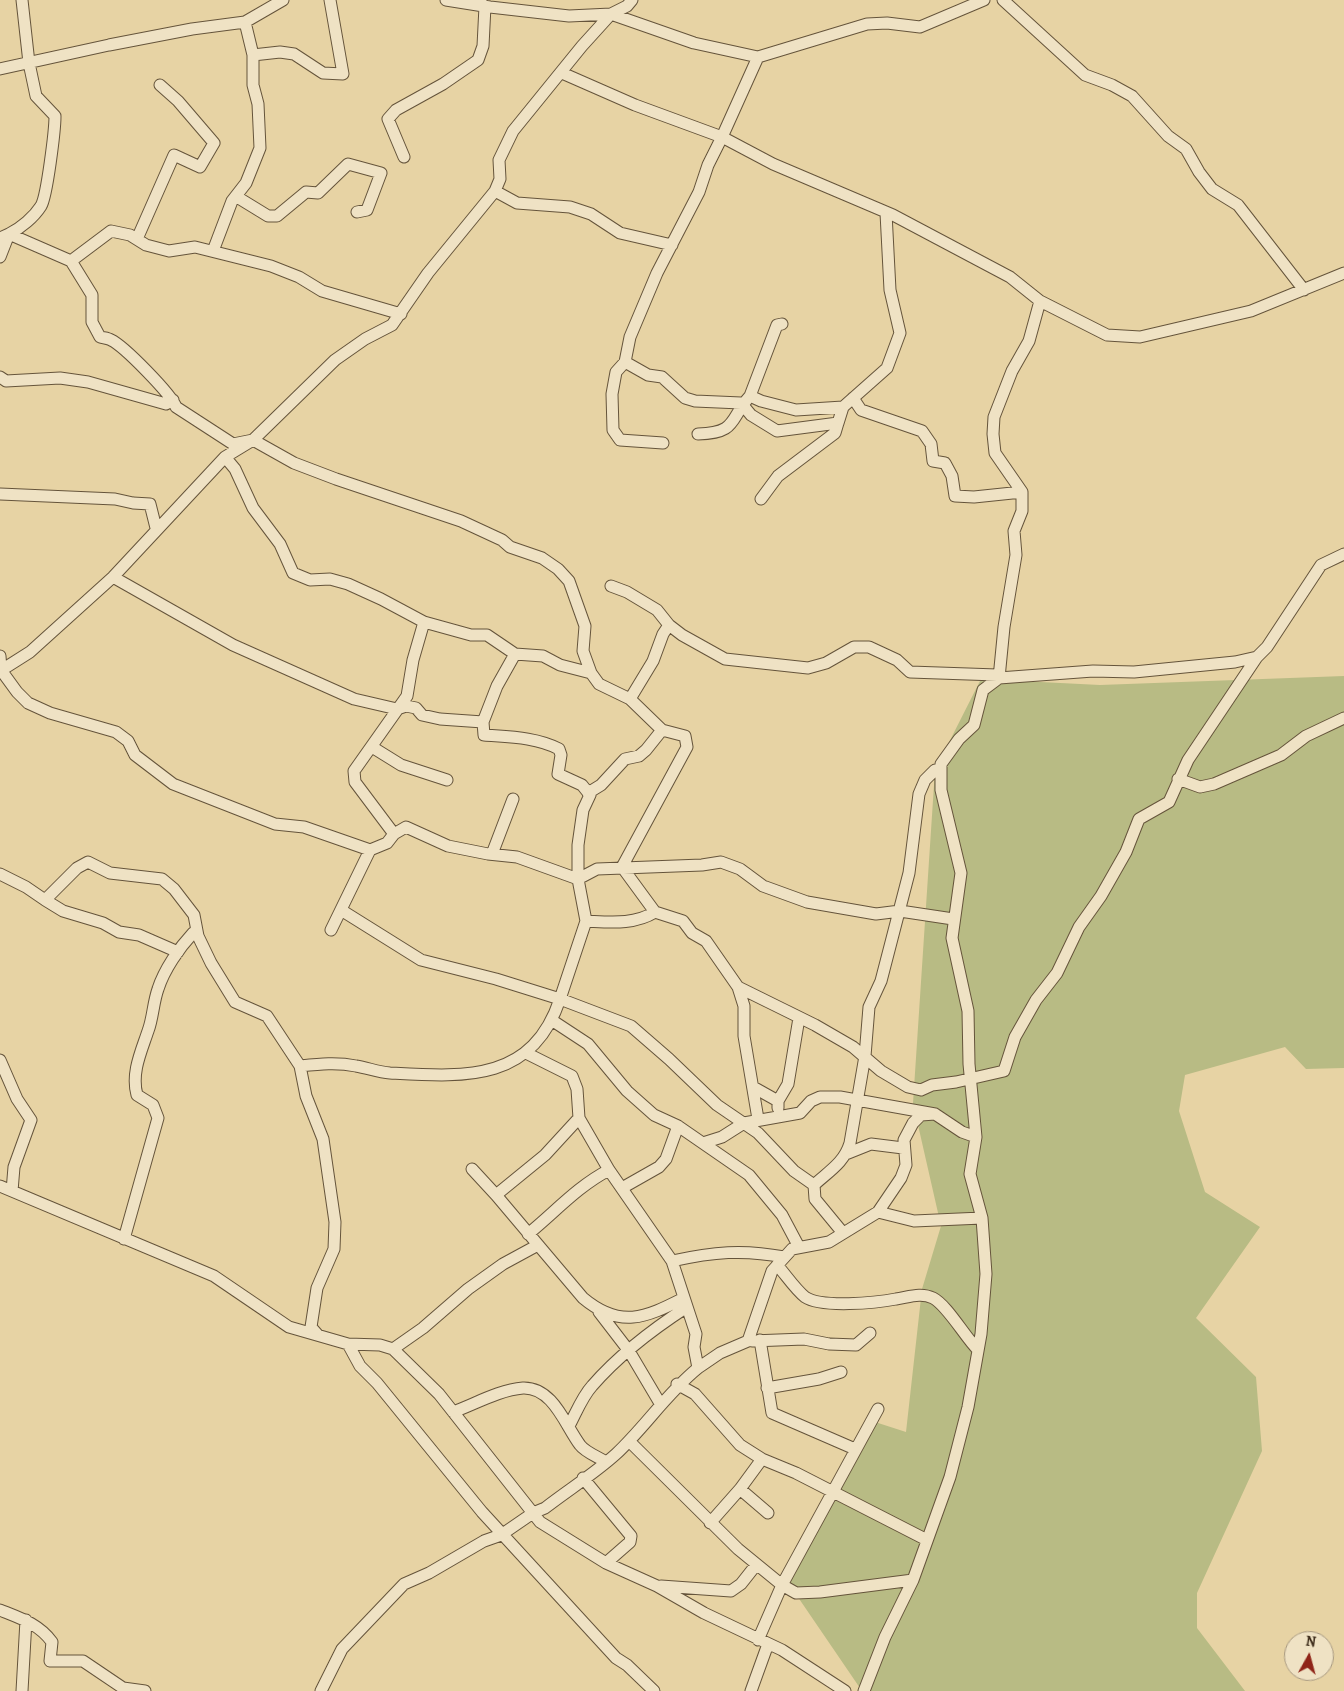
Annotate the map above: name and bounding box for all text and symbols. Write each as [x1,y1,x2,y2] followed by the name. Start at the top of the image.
[1284,1631,1334,1681] north arrow
[1305,1632,1317,1652] text: N

